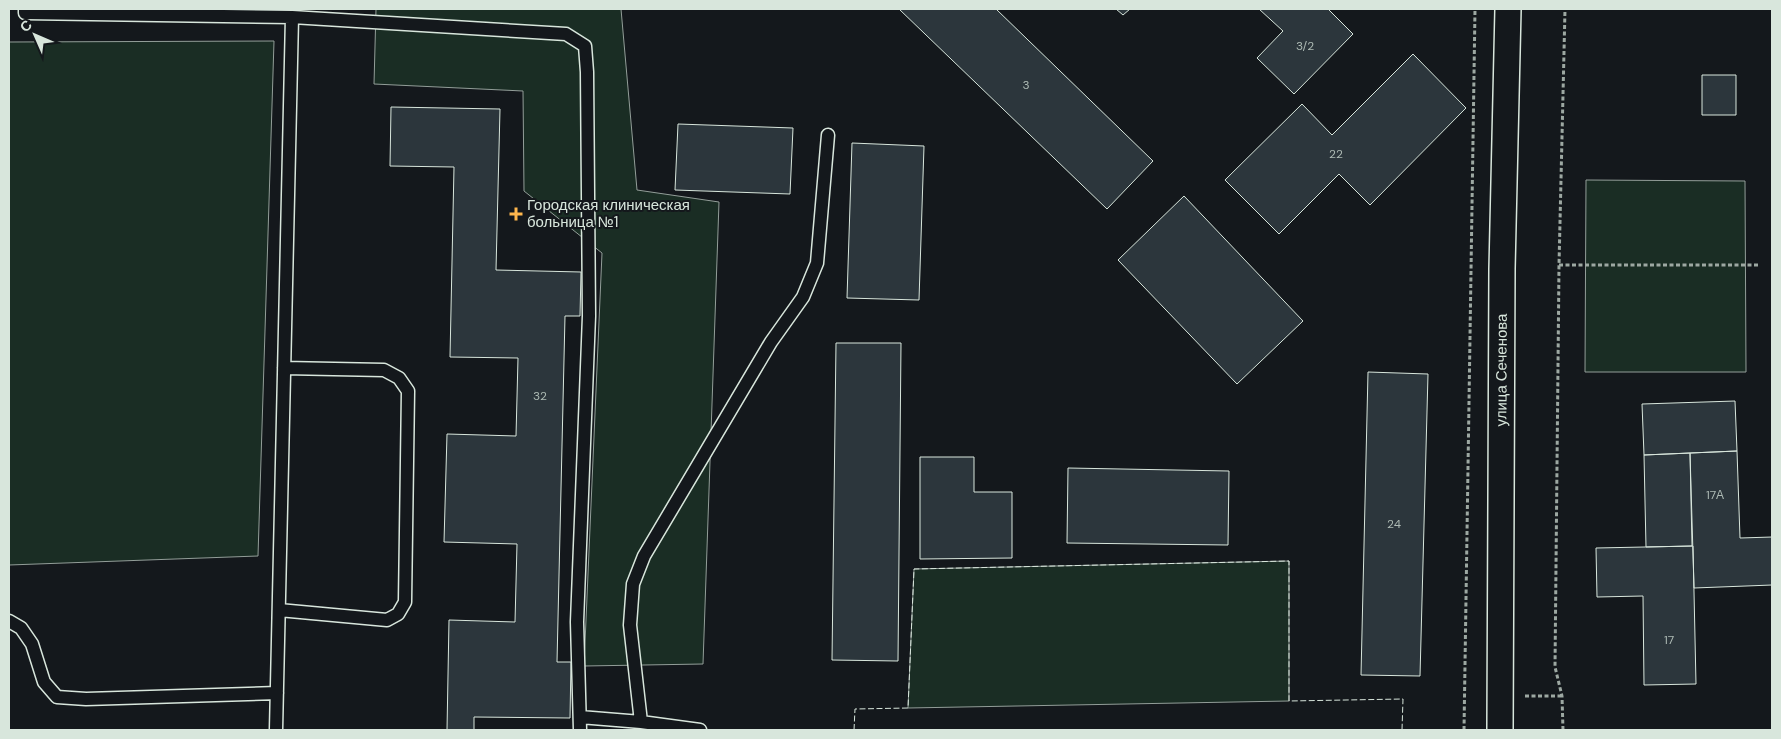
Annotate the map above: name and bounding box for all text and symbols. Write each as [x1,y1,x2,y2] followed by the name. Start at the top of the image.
[10,10,60,60] north arrow
[16,16,36,36] text: С
[1296,38,1314,54] house number: 3/2
[1022,77,1030,93] house number: 3
[1329,146,1343,162] house number: 22
[527,195,690,232] place label: Городская клиническая больница №1
[509,207,523,221] marker: Городская клиническая больница №1
[1491,313,1512,427] street label: улица Сеченова
[533,388,547,404] house number: 32
[1706,487,1724,503] house number: 17А
[1387,516,1401,532] house number: 24
[1664,632,1674,648] house number: 17

